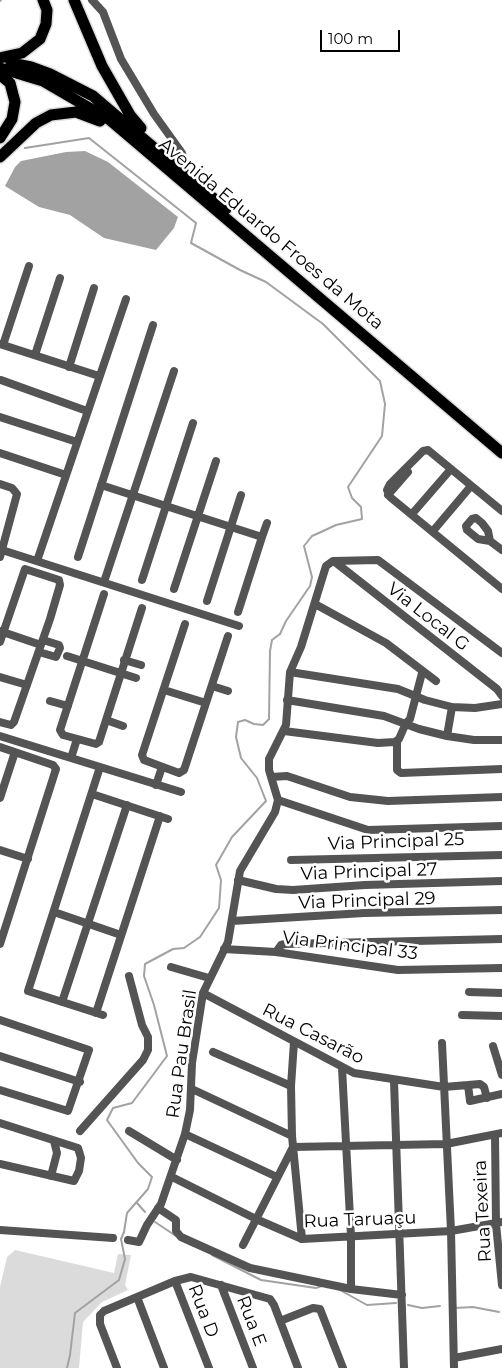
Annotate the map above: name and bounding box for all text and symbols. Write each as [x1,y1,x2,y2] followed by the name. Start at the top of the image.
[322,20,402,52] scale bar
[328,29,373,48] text: 100 m
[154,134,388,334] street label: Avenida Eduardo Froes da Mota
[383,578,473,656] street label: Via Local G
[327,829,465,855] street label: Via Principal 25
[300,859,438,885] street label: Via Principal 27
[298,888,436,914] street label: Via Principal 29
[281,927,419,965] street label: Via Principal 33
[162,988,202,1120] street label: Rua Pau Brasil
[258,999,368,1069] street label: Rua Casarão
[470,1159,496,1263] street label: Rua Texeira
[303,1207,417,1233] street label: Rua Taruaçu
[183,1281,223,1341] street label: Rua D
[232,1293,270,1349] street label: Rua E

